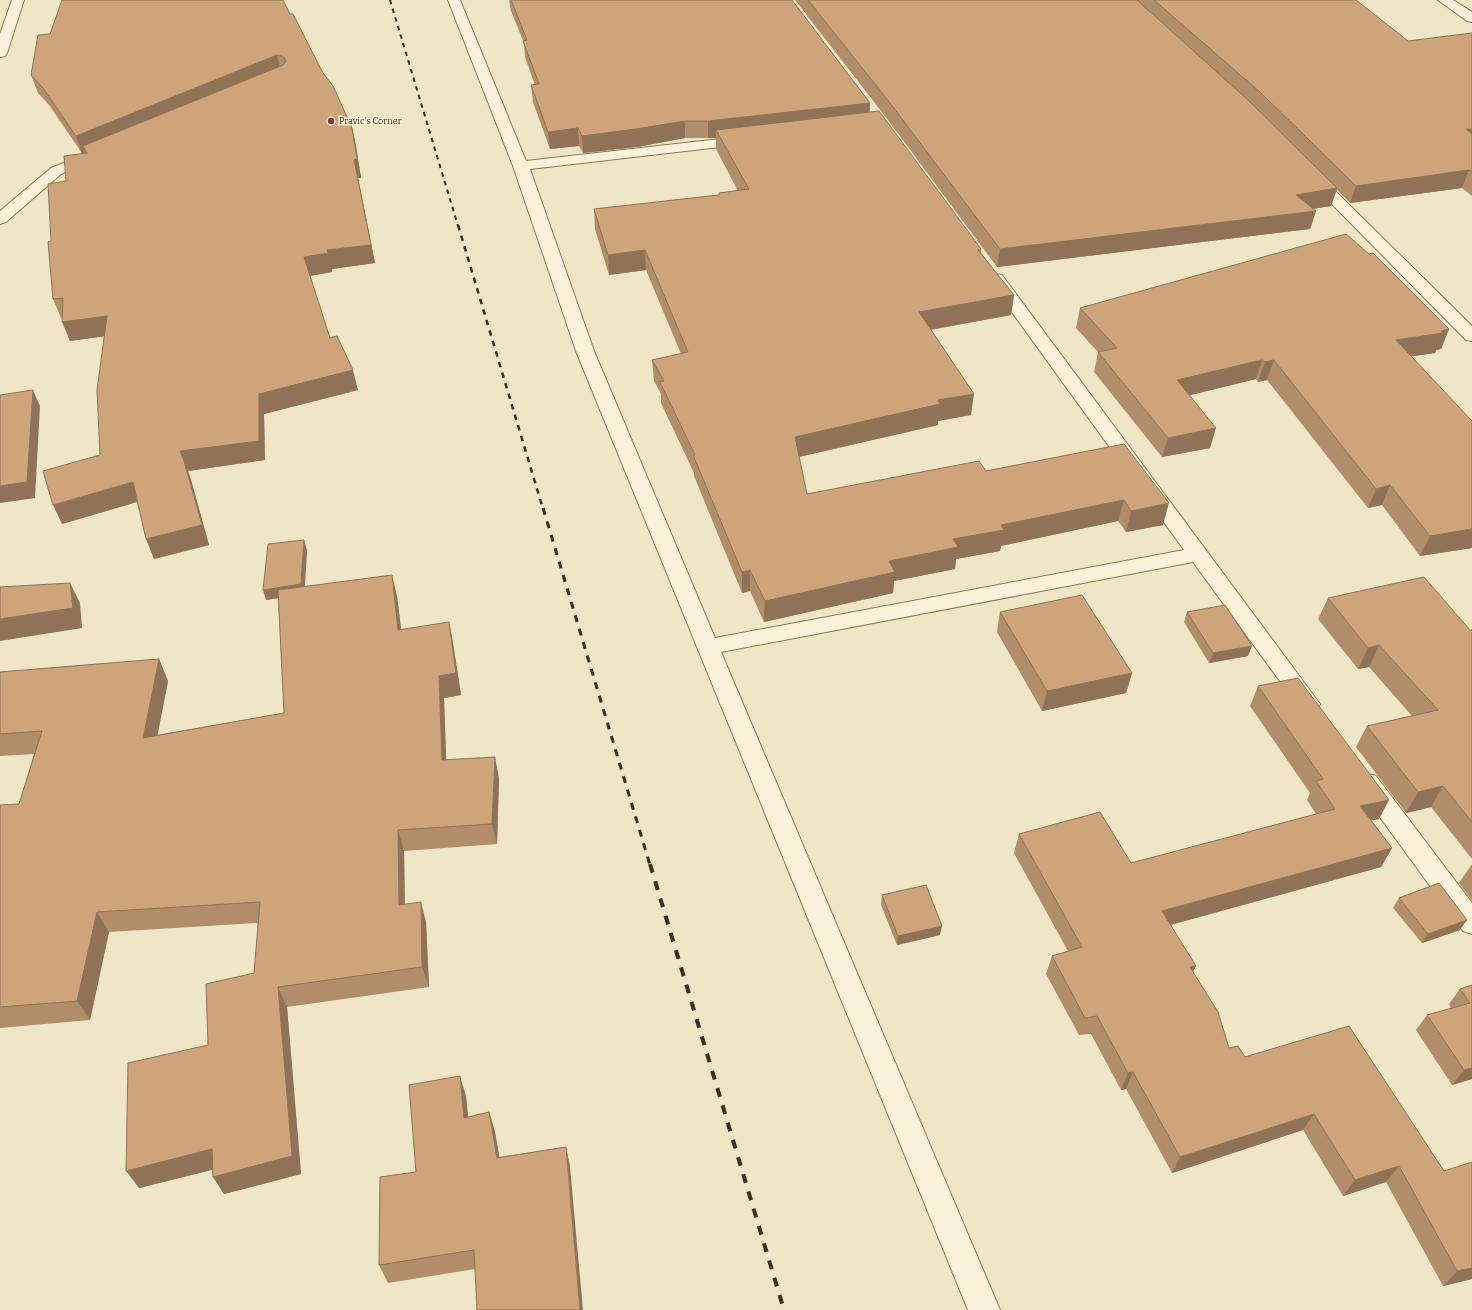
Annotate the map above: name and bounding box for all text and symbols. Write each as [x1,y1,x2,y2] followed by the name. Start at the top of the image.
[326,116,336,126] marker: Pravic's Corner
[339,116,402,126] place label: Pravic's Corner

